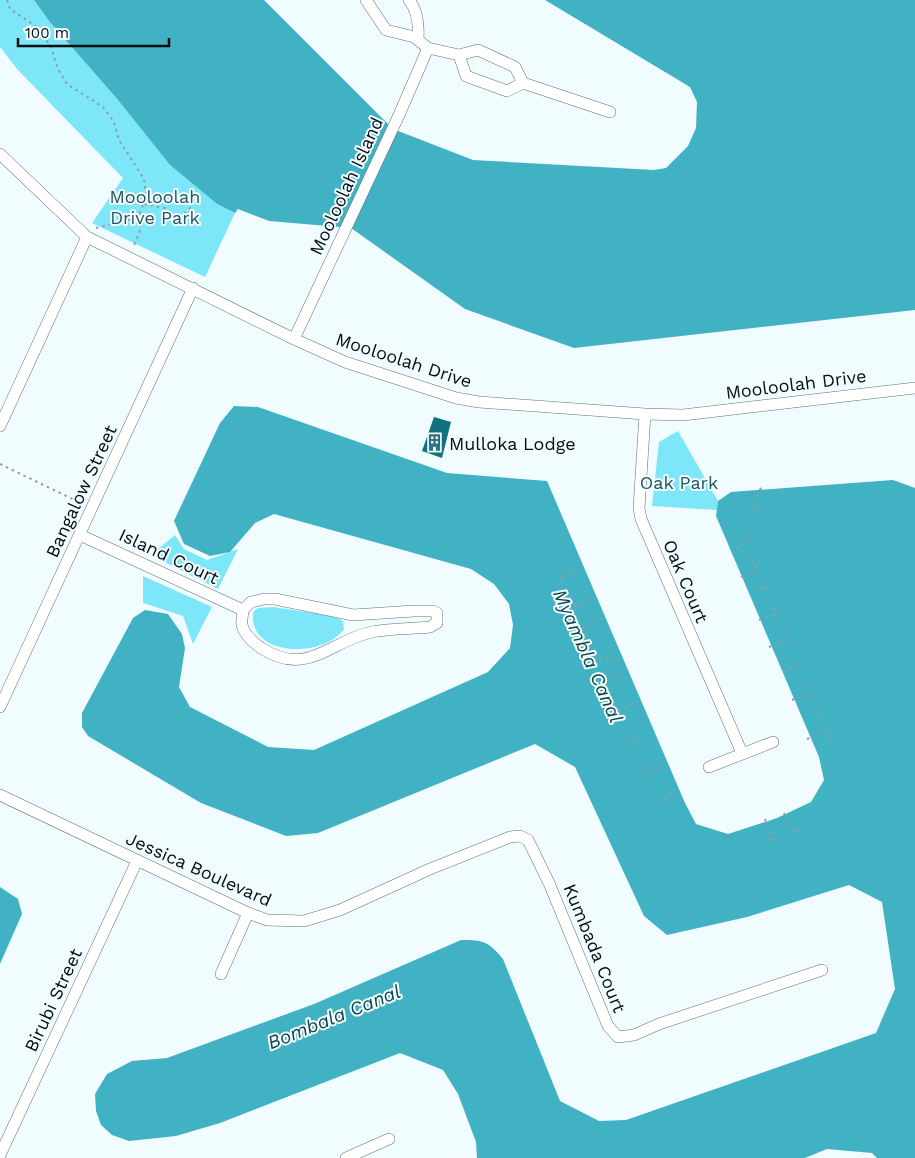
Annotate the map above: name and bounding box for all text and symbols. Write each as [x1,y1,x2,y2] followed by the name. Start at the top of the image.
[18,15,169,47] scale bar
[25,24,69,42] text: 100 m
[305,114,387,258] street label: Mooloolah Island
[110,186,200,228] park label: Mooloolah Drive Park
[333,328,475,392] street label: Mooloolah Drive
[724,365,868,403] street label: Mooloolah Drive
[41,421,121,561] street label: Bangalow Street
[425,433,445,453] building icon: Mulloka Lodge
[449,433,576,454] place label: Mulloka Lodge
[640,472,718,493] park label: Oak Park
[116,524,223,588] street label: Island Court
[659,536,713,626] street label: Oak Court
[548,586,628,727] water label: Myambla Canal
[123,827,275,911] street label: Jessica Boulevard
[560,881,631,1016] street label: Kumbada Court
[20,945,86,1055] street label: Birubi Street
[264,980,404,1054] water label: Bombala Canal

